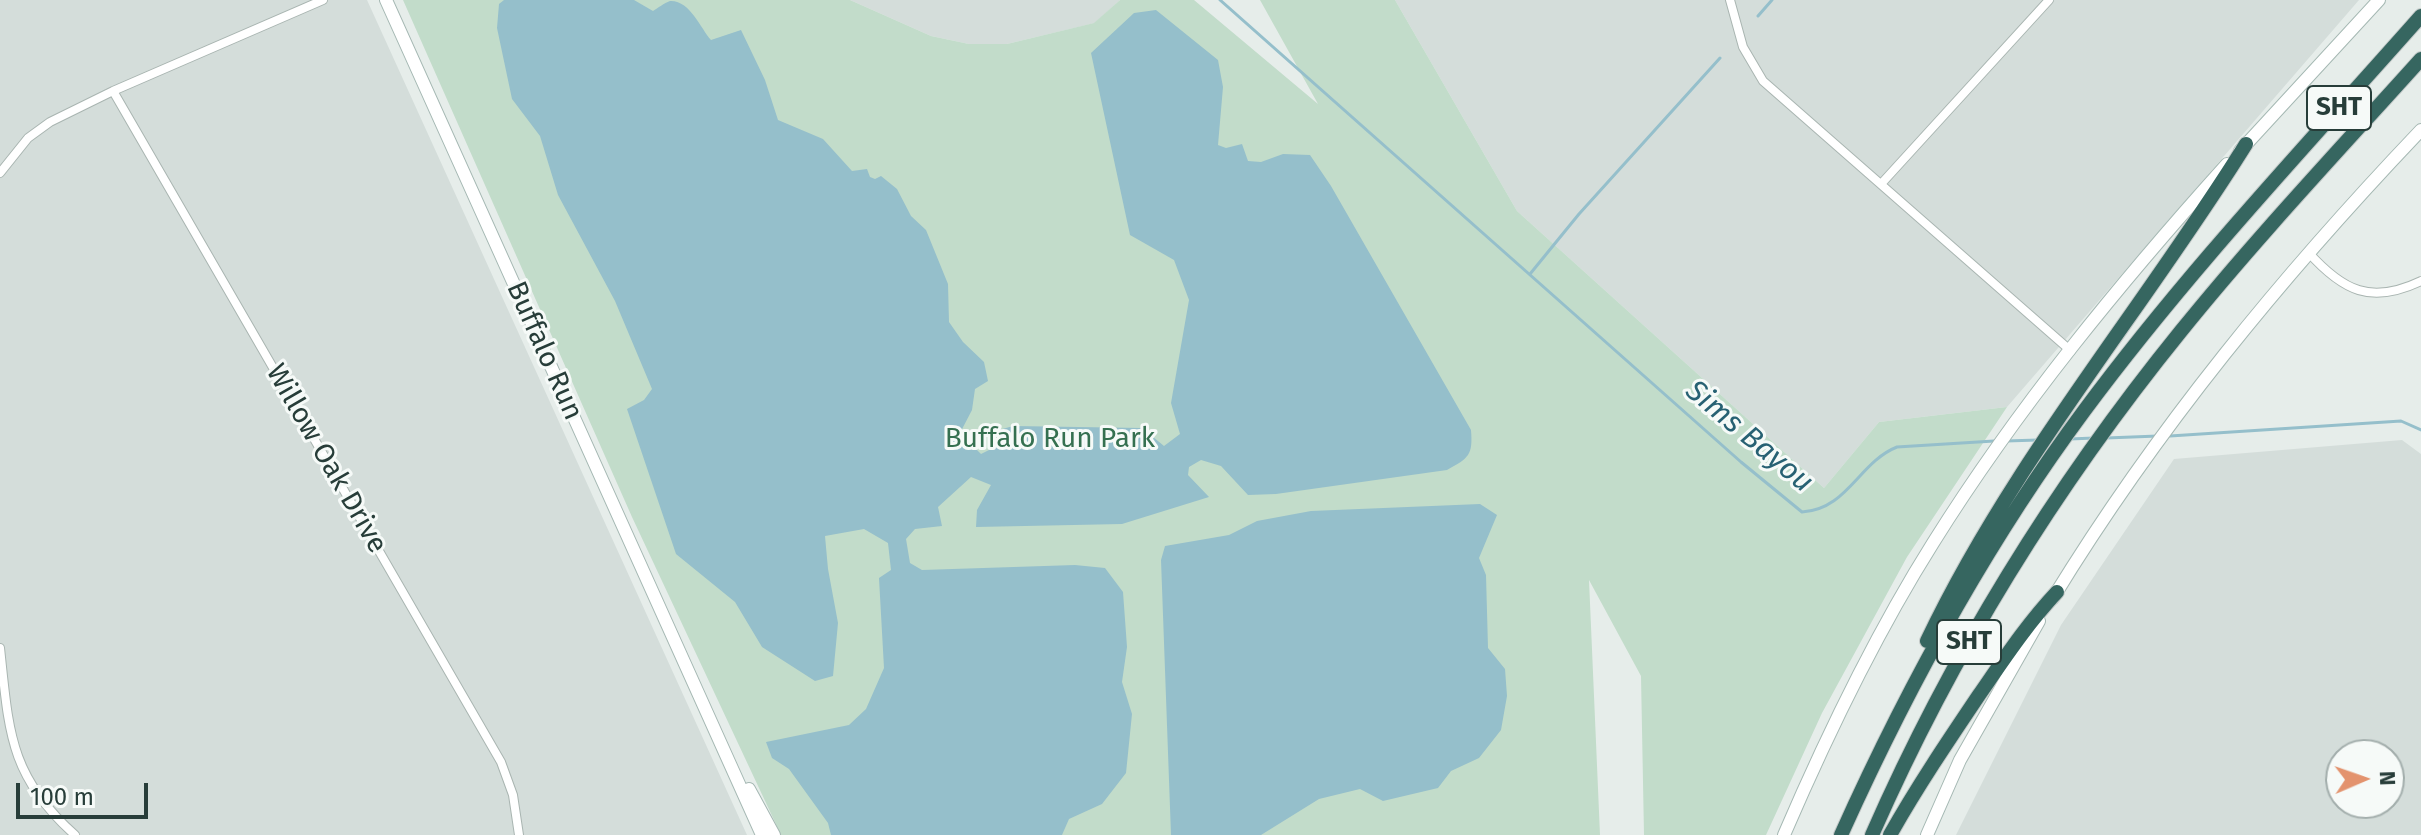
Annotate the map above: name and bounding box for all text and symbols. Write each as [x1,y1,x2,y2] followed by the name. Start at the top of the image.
[2307,86,2371,130] road number: SHT
[499,277,589,425] street label: Buffalo Run
[258,358,394,560] street label: Willow Oak Drive
[1678,373,1820,501] water label: Sims Bayou
[945,422,1155,456] park label: Buffalo Run Park
[1937,620,2001,664] road number: SHT
[2325,739,2405,819] north arrow
[20,767,152,817] scale bar
[2374,770,2401,786] text: N
[30,783,94,811] text: 100 m

